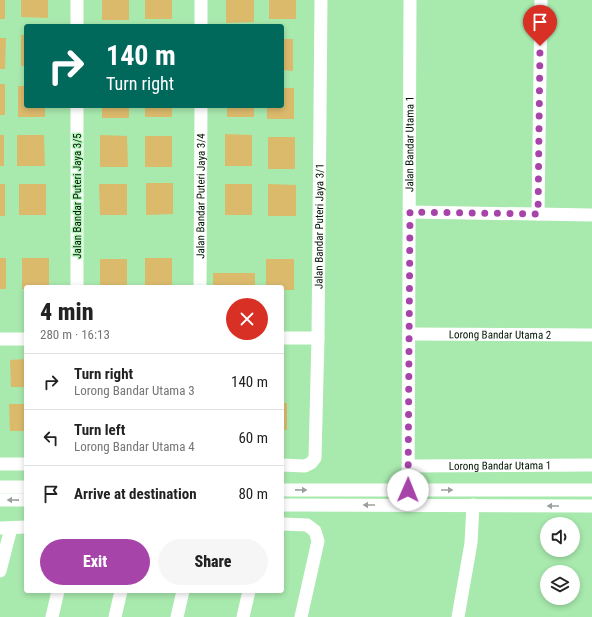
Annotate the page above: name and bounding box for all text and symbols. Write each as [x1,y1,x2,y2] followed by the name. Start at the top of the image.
[523,5,557,46] pin
[529,11,551,33] icon: arrive
[106,39,176,72] text: 140 m
[40,40,92,92] icon: right
[106,73,174,94] text: Turn right
[403,96,416,192] street label: Jalan Bandar Utama 1
[71,133,84,259] street label: Jalan Bandar Puteri Jaya 3/5
[194,133,207,259] street label: Jalan Bandar Puteri Jaya 3/4
[312,163,326,289] street label: Jalan Bandar Puteri Jaya 3/1
[40,298,94,326] text: 4 min
[226,298,268,340] button: close
[40,327,110,342] text: 280 m · 16:13
[449,328,551,341] street label: Lorong Bandar Utama 2
[74,365,133,383] text: Turn right
[40,371,62,393] icon: right
[231,373,268,391] text: 140 m
[74,383,195,398] text: Lorong Bandar Utama 3
[74,421,125,439] text: Turn left
[40,427,62,449] icon: left
[238,429,268,447] text: 60 m
[74,439,195,454] text: Lorong Bandar Utama 4
[449,459,551,472] street label: Lorong Bandar Utama 1
[387,469,429,511] position arrow
[40,483,62,505] icon: arrive
[74,485,197,503] text: Arrive at destination
[238,485,268,503] text: 80 m
[295,487,308,493] one-way arrow
[441,487,454,493] one-way arrow
[6,497,19,503] one-way arrow
[362,502,375,508] one-way arrow
[546,503,559,509] one-way arrow
[540,517,580,605] map controls
[540,517,580,557] button: sound
[40,539,150,585] button: Exit
[158,539,268,585] button: Share
[540,565,580,605] button: layers

